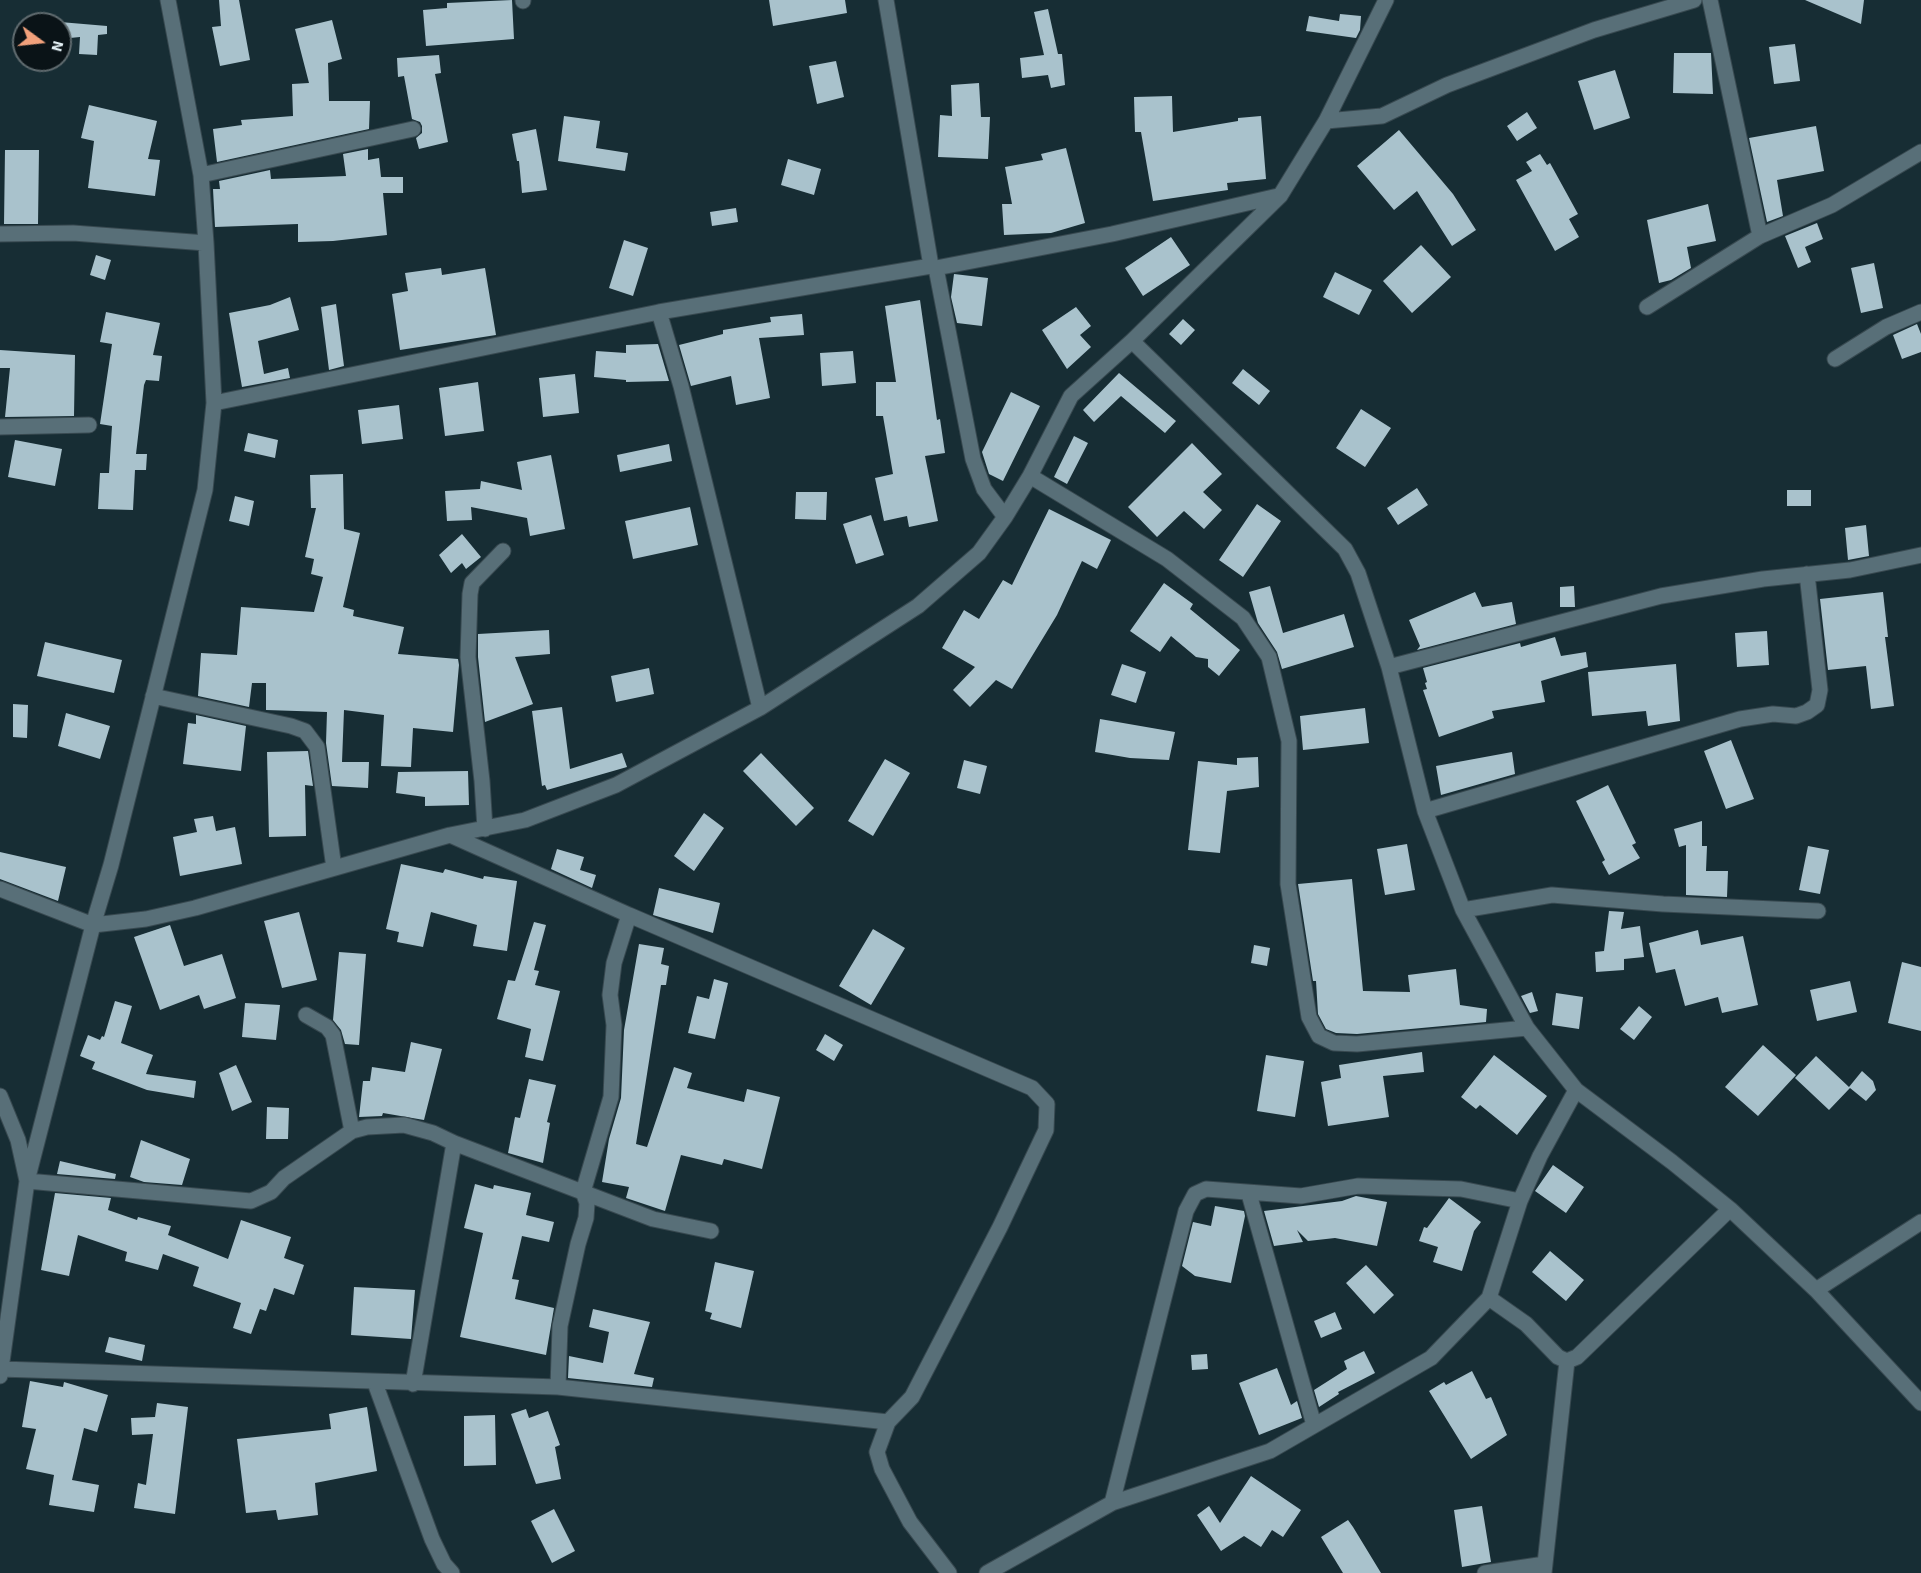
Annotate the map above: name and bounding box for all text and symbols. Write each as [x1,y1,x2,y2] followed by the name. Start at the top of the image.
[12,12,72,72] north arrow
[45,38,69,54] text: N

